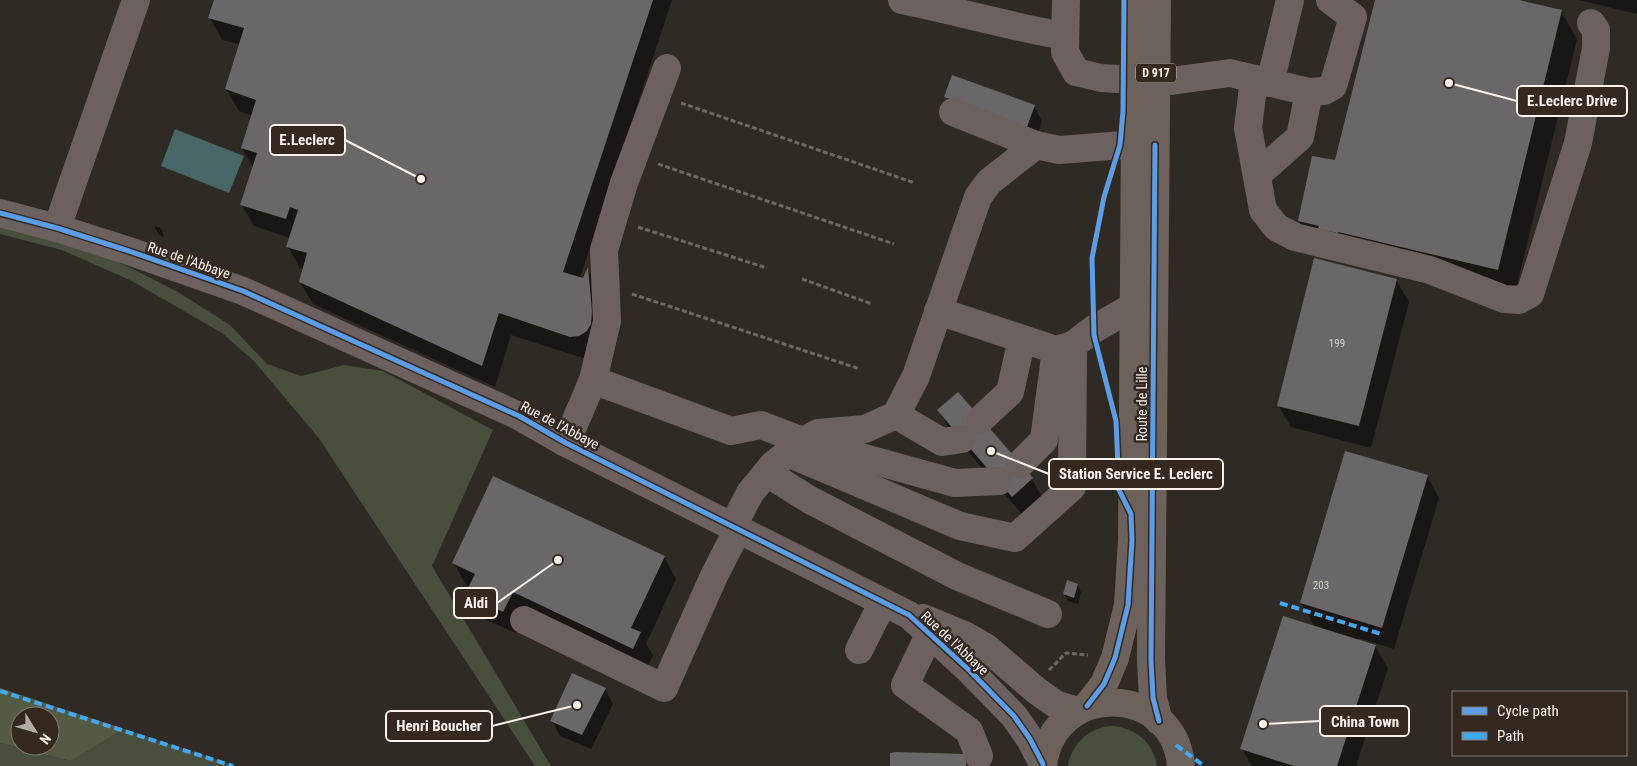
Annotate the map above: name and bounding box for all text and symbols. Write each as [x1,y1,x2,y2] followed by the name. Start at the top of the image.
[1136,64,1176,82] road number: D 917
[1517,86,1627,116] callout: E.Leclerc Drive
[1527,92,1617,110] text: E.Leclerc Drive
[270,125,345,155] callout: E.Leclerc
[279,131,335,149] text: E.Leclerc
[146,238,233,282] street label: Rue de l'Abbaye
[1329,337,1345,350] house number: 199
[1134,366,1150,441] street label: Route de Lille
[518,398,602,453] street label: Rue de l'Abbaye
[1049,459,1223,489] callout: Station Service E. Leclerc
[1059,465,1213,483] text: Station Service E. Leclerc
[1313,579,1329,592] house number: 203
[454,588,497,618] callout: Aldi
[464,594,488,612] text: Aldi
[918,608,992,679] street label: Rue de l'Abbaye
[1452,691,1627,756] legend
[1497,702,1559,720] text: Cycle path
[10,706,60,756] north arrow
[1320,706,1409,736] callout: China Town
[386,711,492,741] callout: Henri Boucher
[1331,713,1399,731] text: China Town
[396,717,482,735] text: Henri Boucher
[1497,727,1524,745] text: Path
[36,731,54,747] text: N

